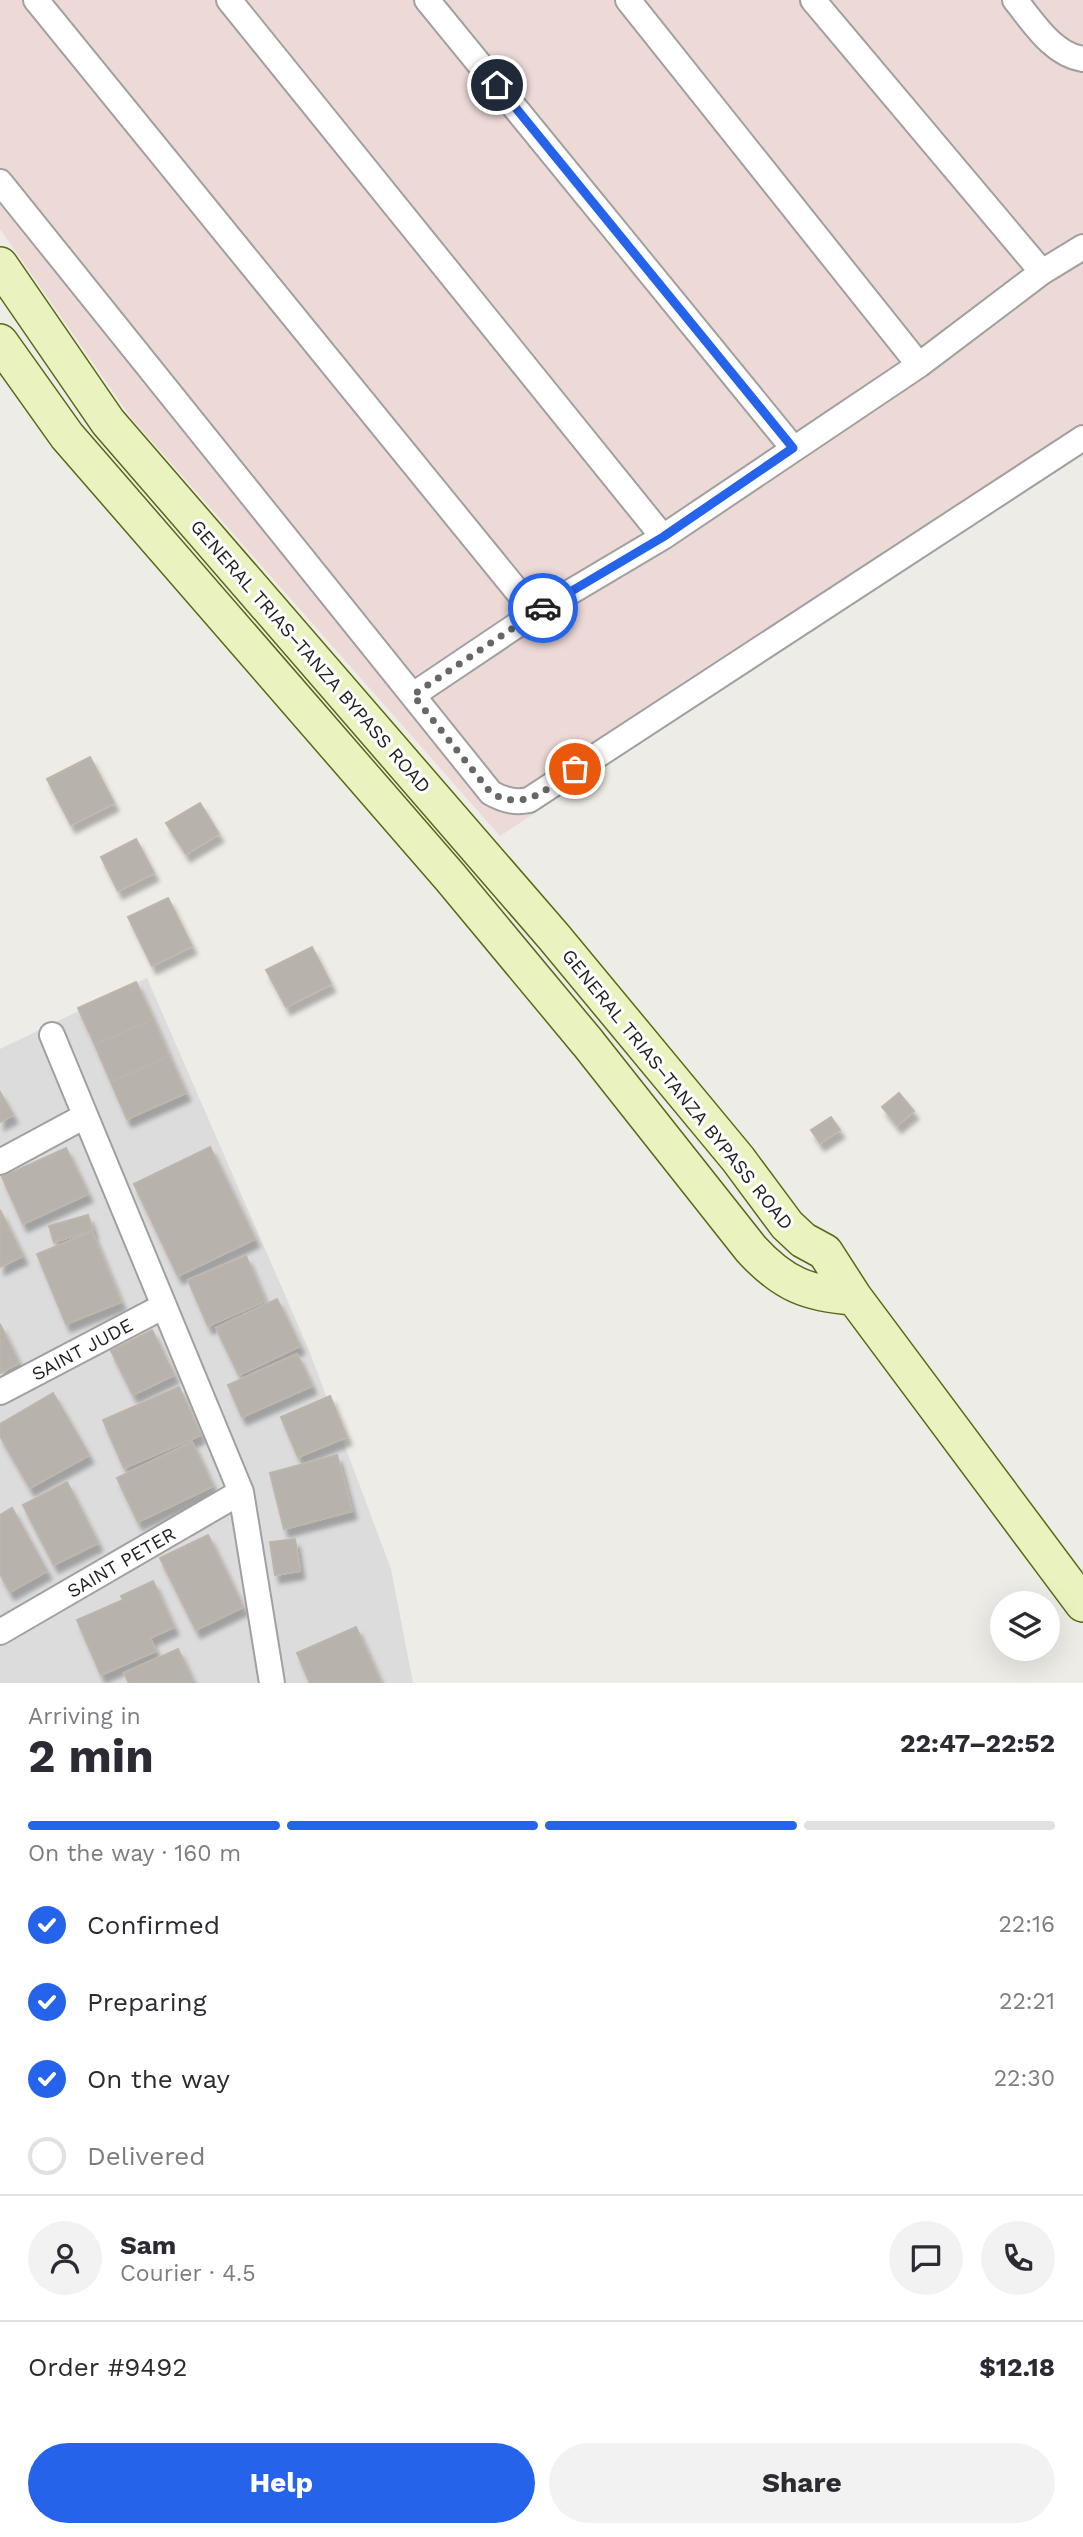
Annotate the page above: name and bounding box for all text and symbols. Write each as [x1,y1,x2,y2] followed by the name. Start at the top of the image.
[467,55,527,115] pin
[478,66,516,104] icon: home
[186,515,436,798] street label: GENERAL TRIAS–TANZA BYPASS ROAD
[508,573,578,643] courier
[524,589,562,627] icon: car
[545,739,605,799] pin
[556,750,594,788] icon: bag
[557,944,798,1234] street label: GENERAL TRIAS–TANZA BYPASS ROAD
[28,1313,137,1386] street label: SAINT JUDE
[63,1522,180,1603] street label: SAINT PETER
[990,1591,1060,1661] map controls
[990,1591,1060,1661] button: layers
[28,1703,141,1730] text: Arriving in
[900,1728,1055,1758] text: 22:47–22:52
[28,1729,154,1783] text: 2 min
[28,1840,241,1867] text: On the way · 160 m
[28,1906,66,1944] icon: check
[87,1910,220,1940] text: Confirmed
[998,1911,1055,1938] text: 22:16
[28,1983,66,2021] icon: check
[87,1987,207,2017] text: Preparing
[999,1988,1055,2015] text: 22:21
[28,2060,66,2098] icon: check
[87,2064,230,2094] text: On the way
[994,2065,1055,2092] text: 22:30
[87,2141,206,2171] text: Delivered
[28,2221,102,2295] button: person
[889,2221,963,2295] button: chat
[981,2221,1055,2295] button: phone
[120,2230,176,2260] text: Sam
[120,2260,256,2287] text: Courier · 4.5
[28,2352,187,2382] text: Order #9492
[979,2352,1055,2382] text: $12.18
[28,2443,535,2523] button: Help
[549,2443,1055,2523] button: Share

